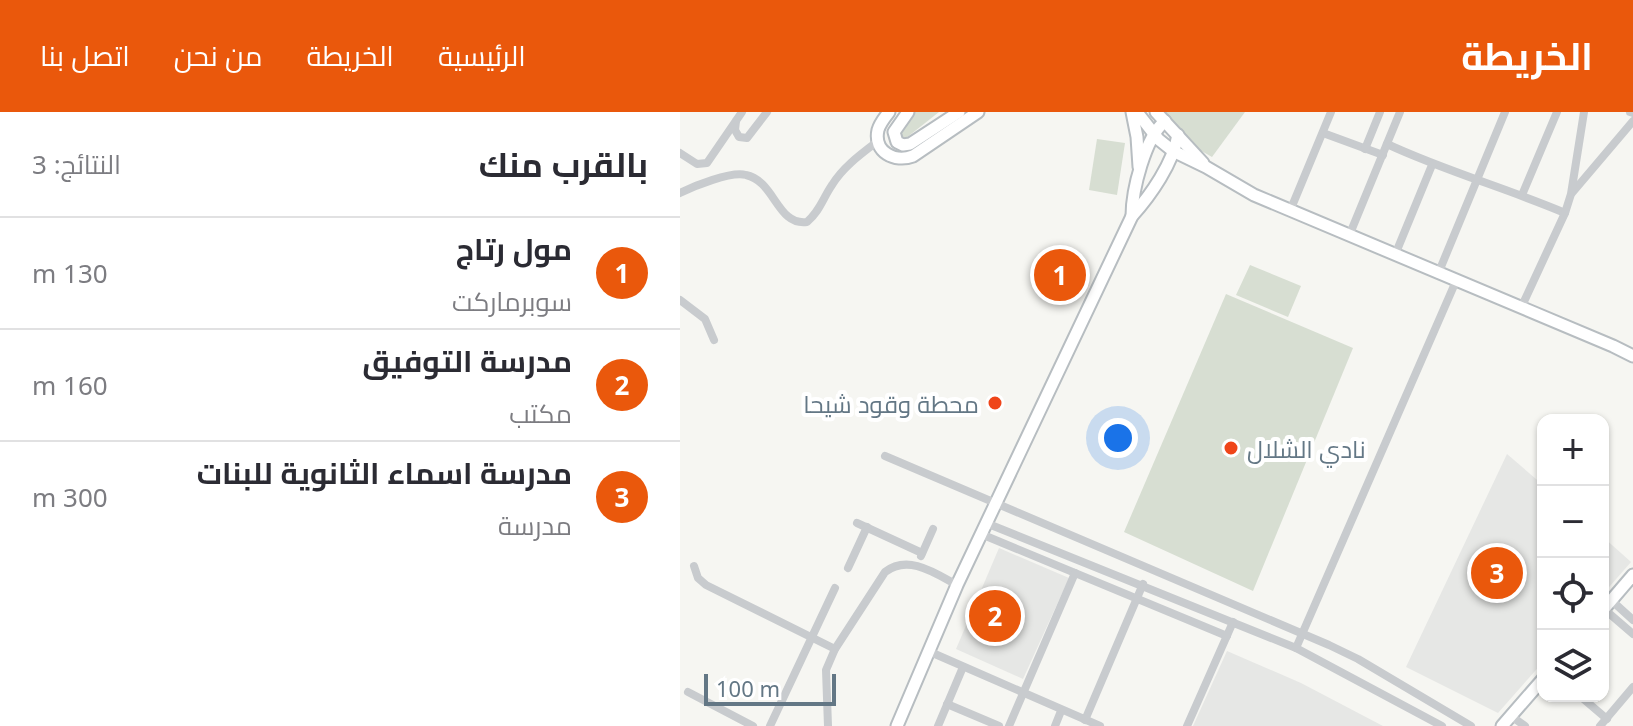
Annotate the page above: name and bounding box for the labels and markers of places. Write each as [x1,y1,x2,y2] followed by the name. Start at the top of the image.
[1034,245,1086,305] pin: 1
[803,387,979,420] place label: محطة وقود شيحا
[986,394,1004,412] marker: محطة وقود شيحا
[1247,432,1366,468] place label: نادي الشلال
[1222,439,1240,457] marker: نادي الشلال
[1471,543,1523,603] pin: 3
[969,586,1021,646] pin: 2

